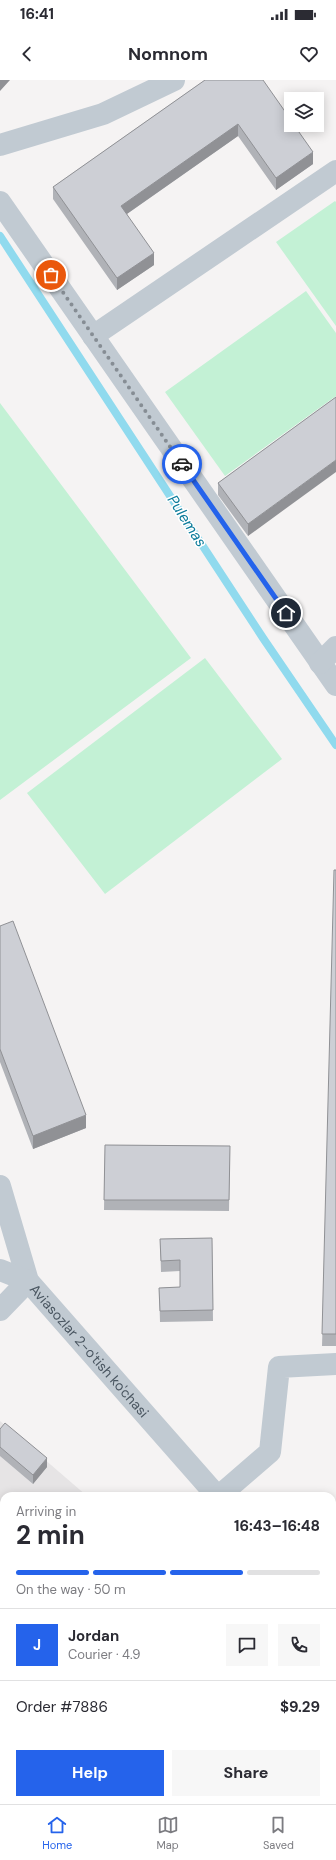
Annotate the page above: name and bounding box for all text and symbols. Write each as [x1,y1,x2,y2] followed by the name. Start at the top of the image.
[20,4,54,24] text: 16:41
[128,42,208,66] text: Nomnom
[16,43,38,65] icon: back
[298,43,320,65] icon: heart
[284,92,324,132] map controls
[284,92,324,132] button: layers
[34,258,68,292] pin
[40,264,62,286] icon: bag
[162,444,202,484] courier
[171,453,193,475] icon: car
[163,491,211,551] water label: Pulemas
[269,596,303,630] pin
[275,602,297,624] icon: home
[26,1280,153,1421] street label: Aviasozlar 2-o'tish ko'chasi
[16,1503,76,1520] text: Arriving in
[234,1516,320,1536] text: 16:43–16:48
[16,1518,85,1552] text: 2 min
[16,1581,126,1598] text: On the way · 50 m
[226,1624,268,1666] button: chat
[278,1624,320,1666] button: phone
[68,1626,119,1646] text: Jordan
[33,1635,41,1655] text: J
[68,1646,140,1663] text: Courier · 4.9
[16,1697,108,1717] text: Order #7886
[280,1697,320,1717] text: $9.29
[16,1750,164,1796] button: Help
[172,1750,320,1796] button: Share
[42,1814,72,1852] tab: Home
[157,1814,179,1852] tab: Map
[263,1814,294,1852] tab: Saved

